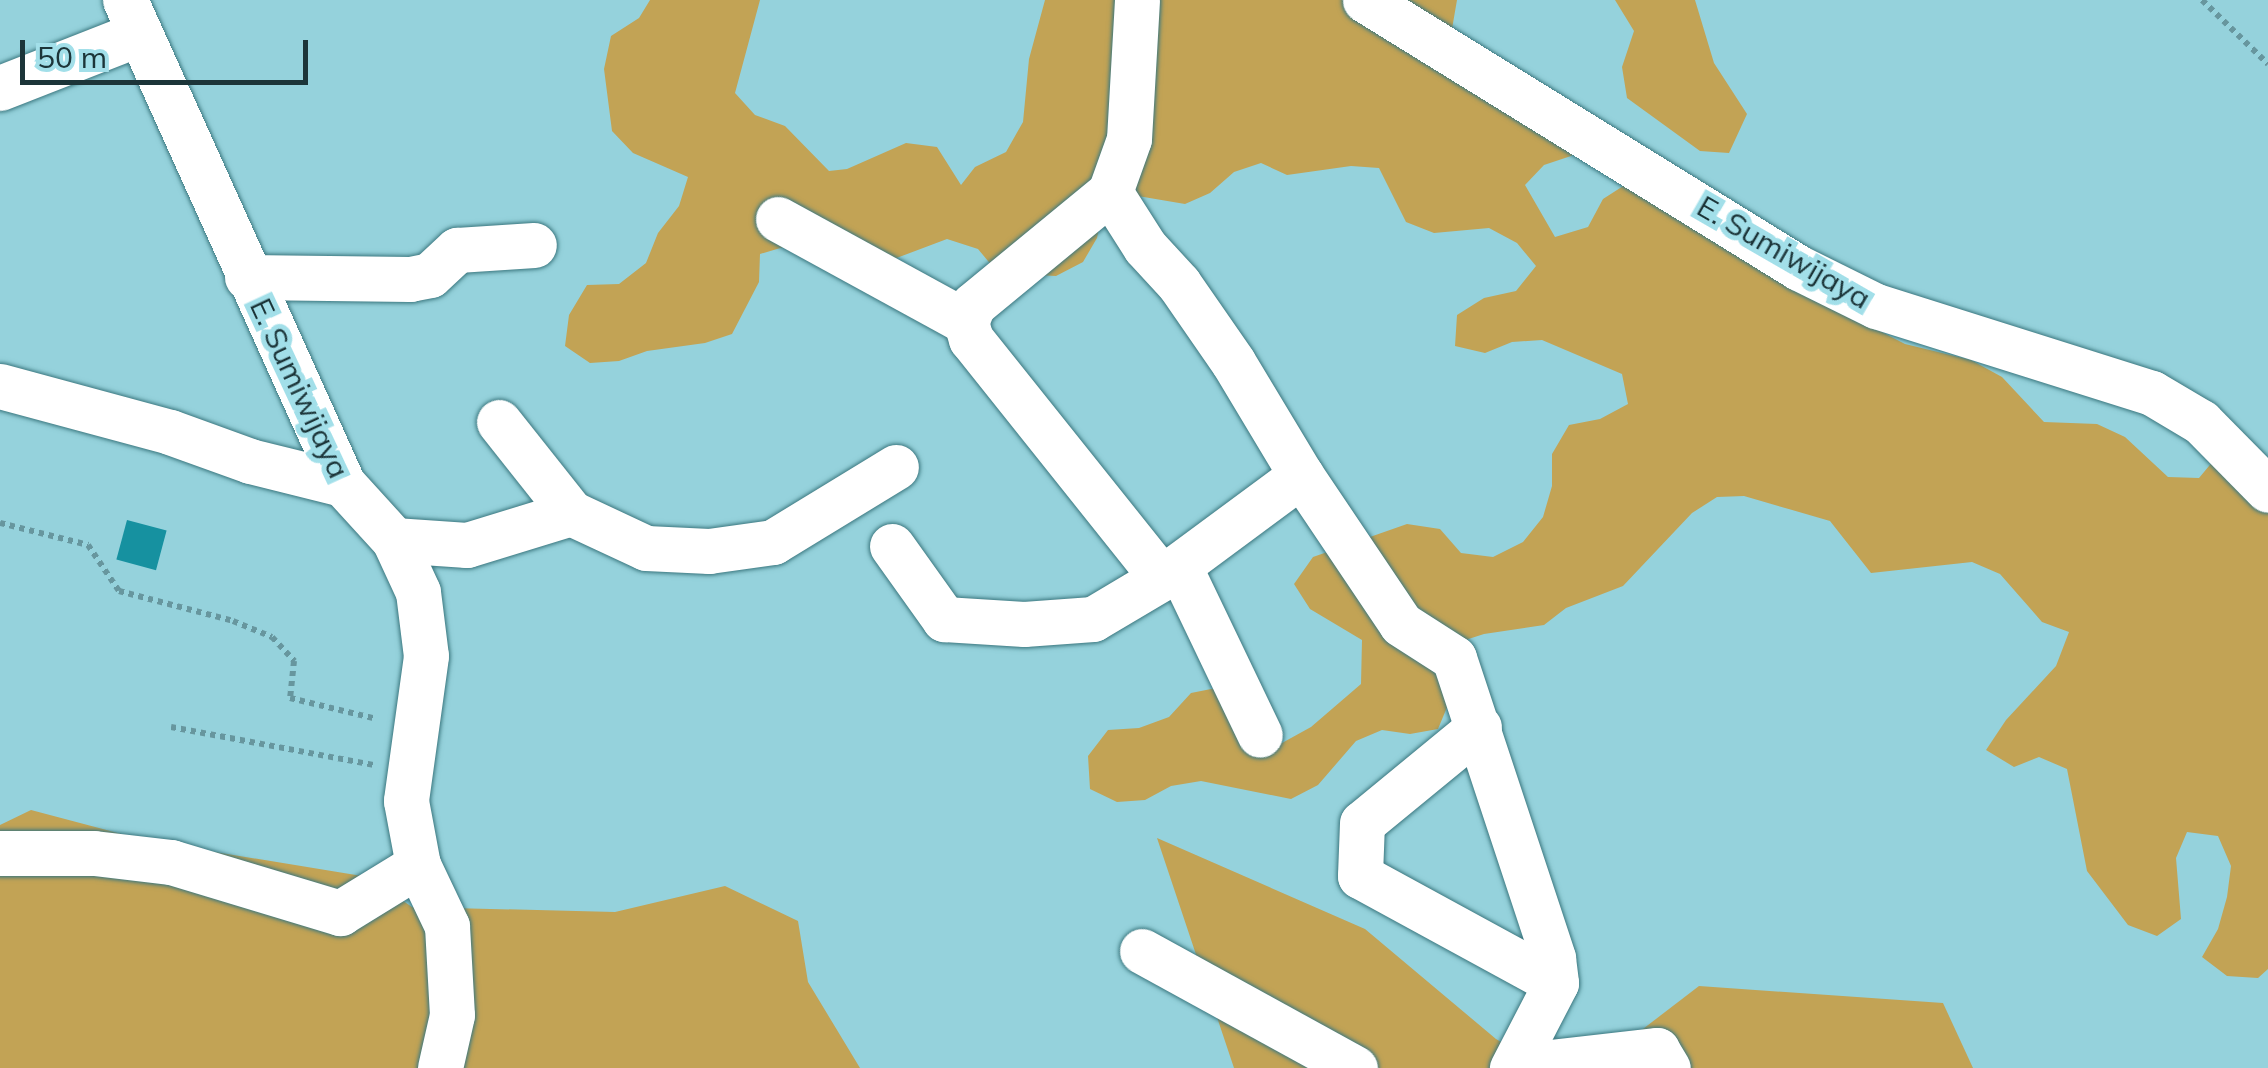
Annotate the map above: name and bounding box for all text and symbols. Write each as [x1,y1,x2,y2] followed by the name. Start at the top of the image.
[25,20,312,82] scale bar
[37,38,107,76] text: 50 m
[1691,188,1877,316] street label: E. Sumiwijaya
[243,293,357,483] street label: E. Sumiwijaya

